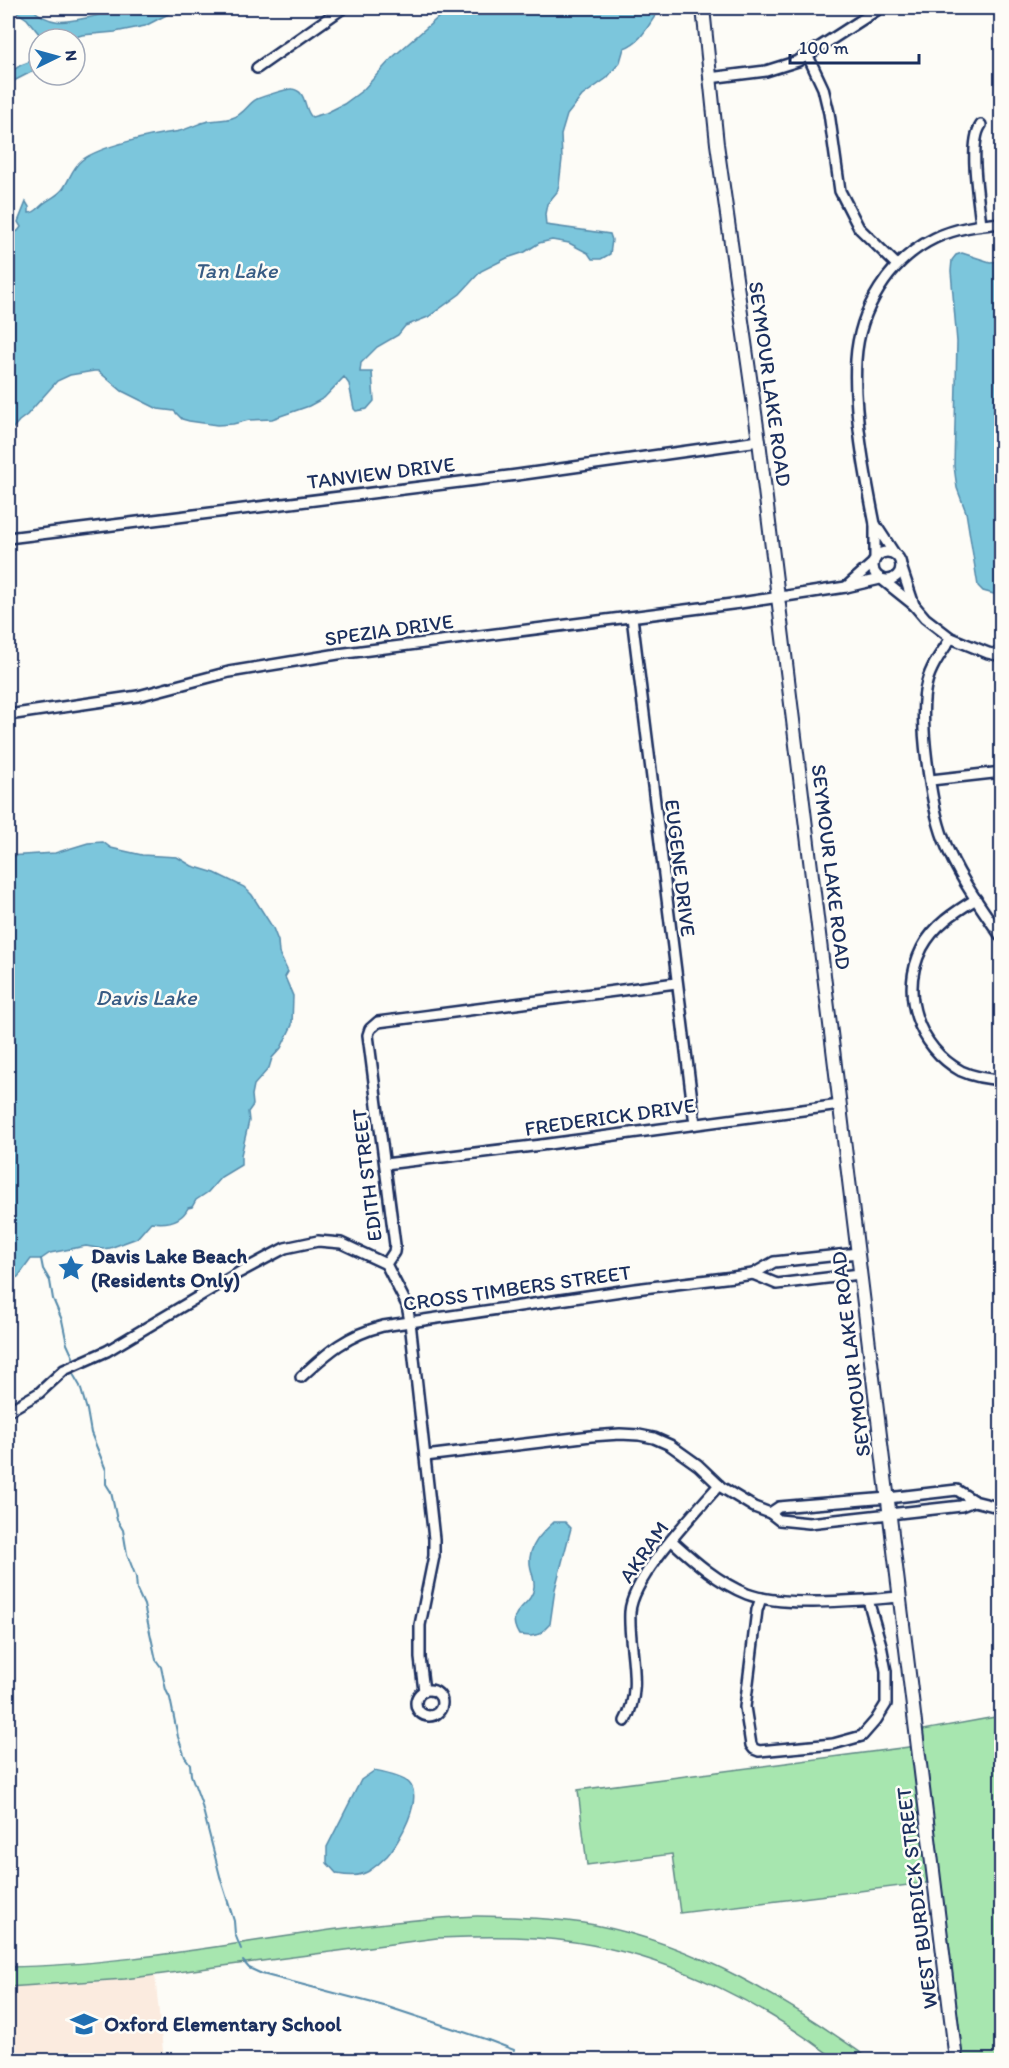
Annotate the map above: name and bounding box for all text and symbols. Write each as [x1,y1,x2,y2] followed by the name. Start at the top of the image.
[27,27,87,87] north arrow
[790,27,919,65] scale bar
[799,37,849,59] text: 100 m
[62,50,81,62] text: N
[195,257,279,284] water label: Tan Lake
[744,280,797,488] street label: SEYMOUR LAKE ROAD
[306,451,456,494] street label: TANVIEW DRIVE
[323,608,455,651] street label: SPEZIA DRIVE
[806,763,857,971] street label: SEYMOUR LAKE ROAD
[660,798,701,938] street label: EUGENE DRIVE
[96,984,198,1011] water label: Davis Lake
[523,1092,697,1141] street label: FREDERICK DRIVE
[346,1107,387,1243] street label: EDITH STREET
[91,1243,247,1293] place label: Davis Lake Beach (Residents Only)
[825,1250,876,1458] street label: SEYMOUR LAKE ROAD
[56,1253,86,1283] place icon: Davis Lake Beach (Residents Only)
[401,1259,633,1316] street label: CROSS TIMBERS STREET
[613,1516,674,1587] street label: AKRAM
[890,1786,943,2010] street label: WEST BURDICK STREET
[69,2009,99,2039] school or university icon: Oxford Elementary School
[104,2011,343,2037] place label: Oxford Elementary School

